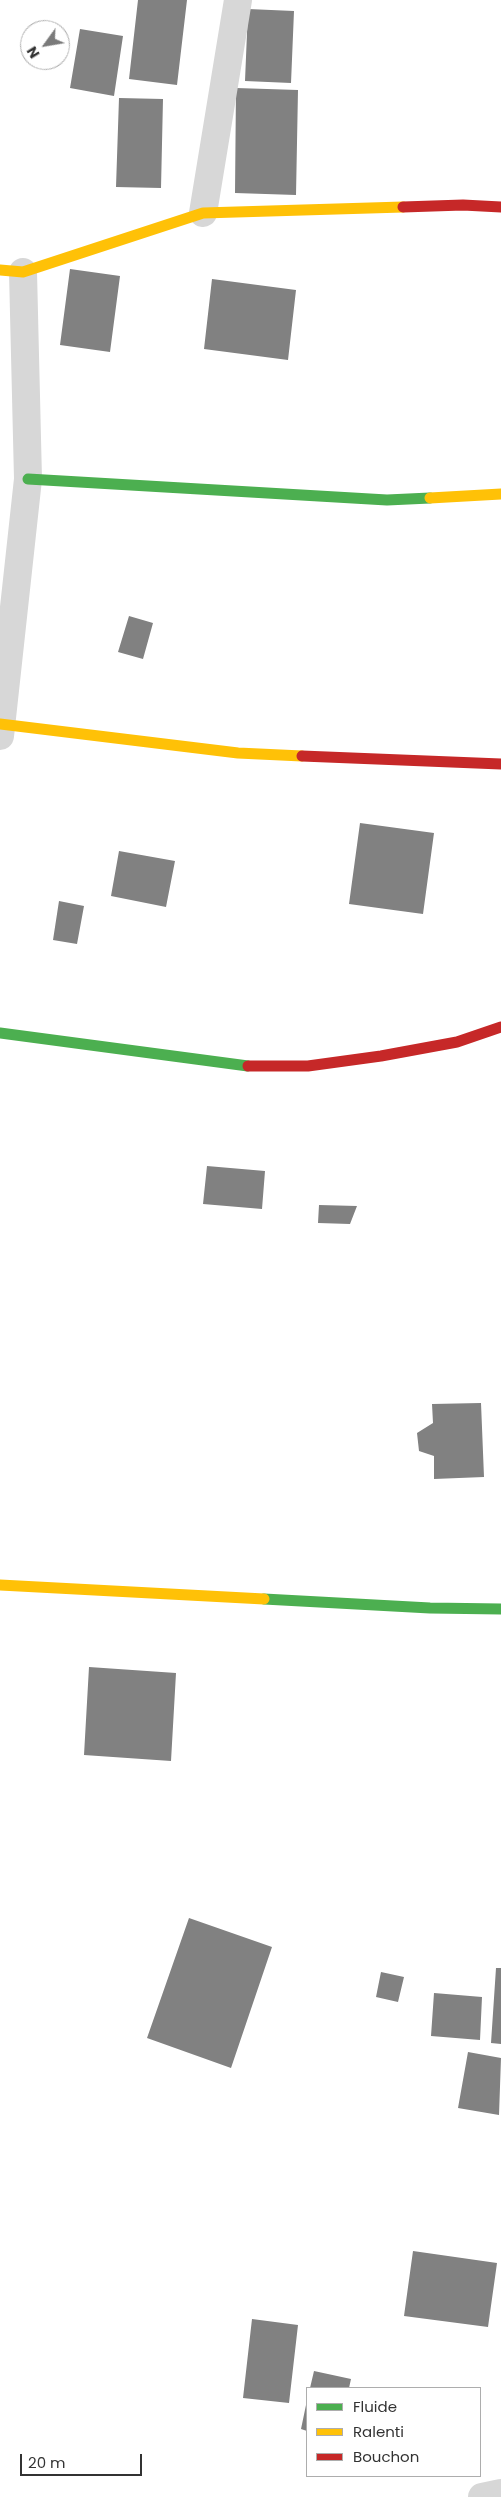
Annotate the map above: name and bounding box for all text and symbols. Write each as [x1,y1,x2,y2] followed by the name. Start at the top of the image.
[20,20,70,70] north arrow
[22,43,44,62] text: N
[306,2387,481,2477] legend
[353,2396,397,2417] text: Fluide
[353,2421,404,2442] text: Ralenti
[22,2444,145,2476] scale bar
[353,2446,419,2467] text: Bouchon
[28,2452,66,2473] text: 20 m

